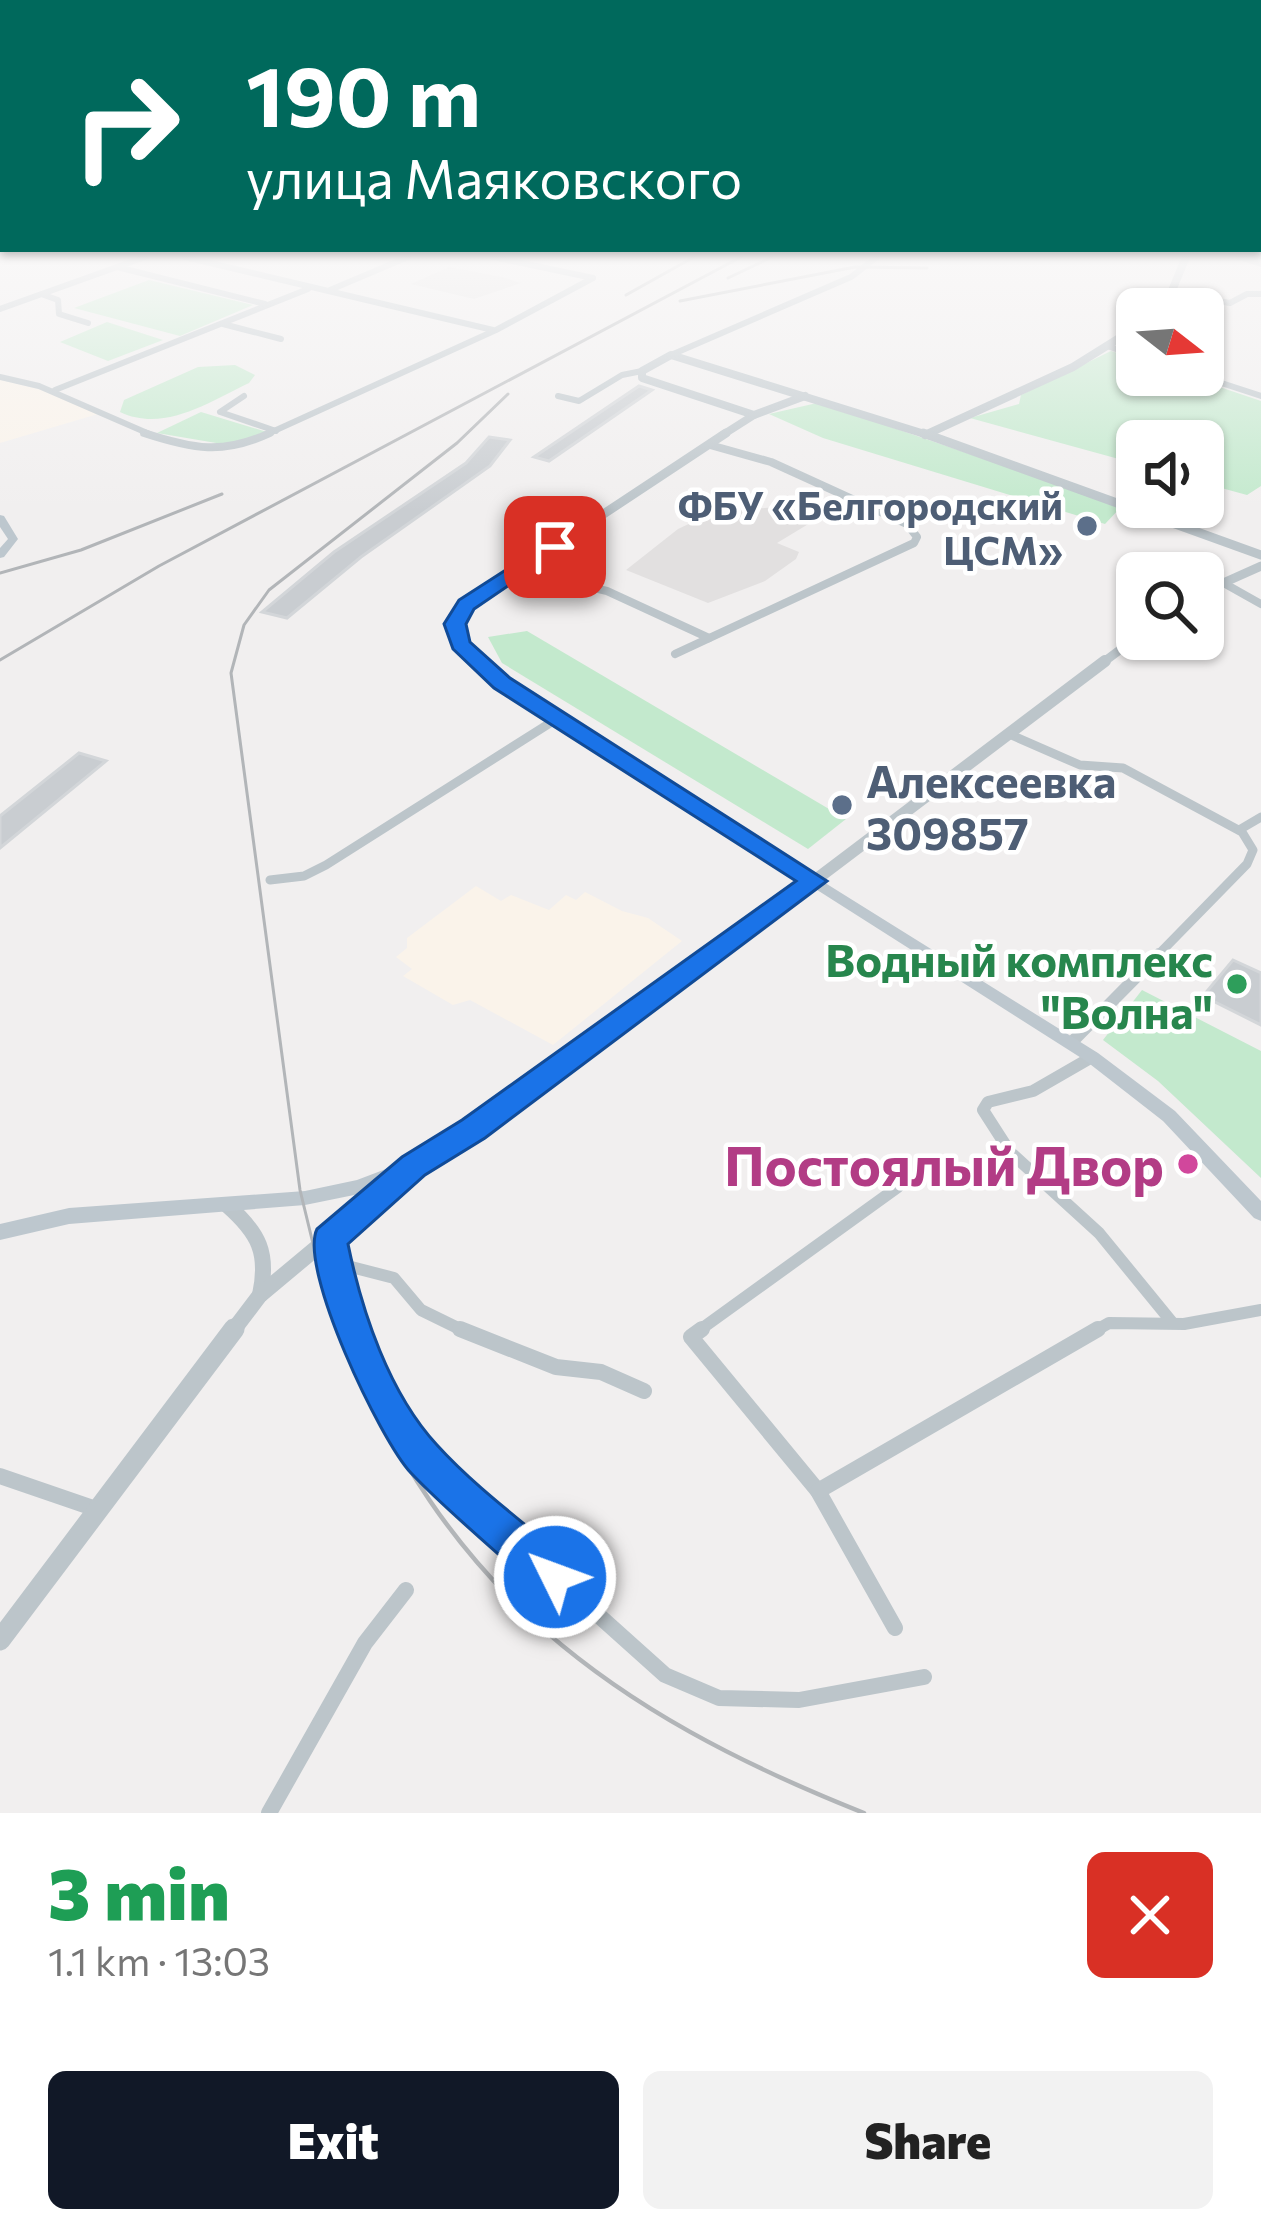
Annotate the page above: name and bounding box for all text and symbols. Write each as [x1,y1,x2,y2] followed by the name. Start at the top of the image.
[246,42,481,144] text: 190 m
[48,48,204,204] icon: right
[246,144,742,210] text: улица Маяковского
[1116,288,1224,396] north arrow
[1116,288,1224,660] map controls
[1116,420,1224,528] button: sound
[678,480,1063,573] place label: ФБУ «Белгородский ЦСМ»
[504,496,606,598] pin
[1074,513,1100,539] marker: ФБУ «Белгородский ЦСМ»
[522,514,588,580] icon: arrive
[1116,552,1224,660] button: search
[866,752,1116,859] place label: Алексеевка 309857
[829,792,855,818] marker: Алексеевка 309857
[825,931,1213,1038] place label: Водный комплекс "Волна"
[1224,971,1250,997] marker: Водный комплекс "Волна"
[724,1131,1164,1197] place label: Постоялый Двор
[1175,1151,1201,1177] marker: Постоялый Двор
[492,1514,618,1640] position arrow
[48,1847,230,1935] text: 3 min
[1087,1852,1213,1978] button: close
[48,1936,270,1984] text: 1.1 km · 13:03
[48,2071,619,2209] button: Exit
[643,2071,1213,2209] button: Share

